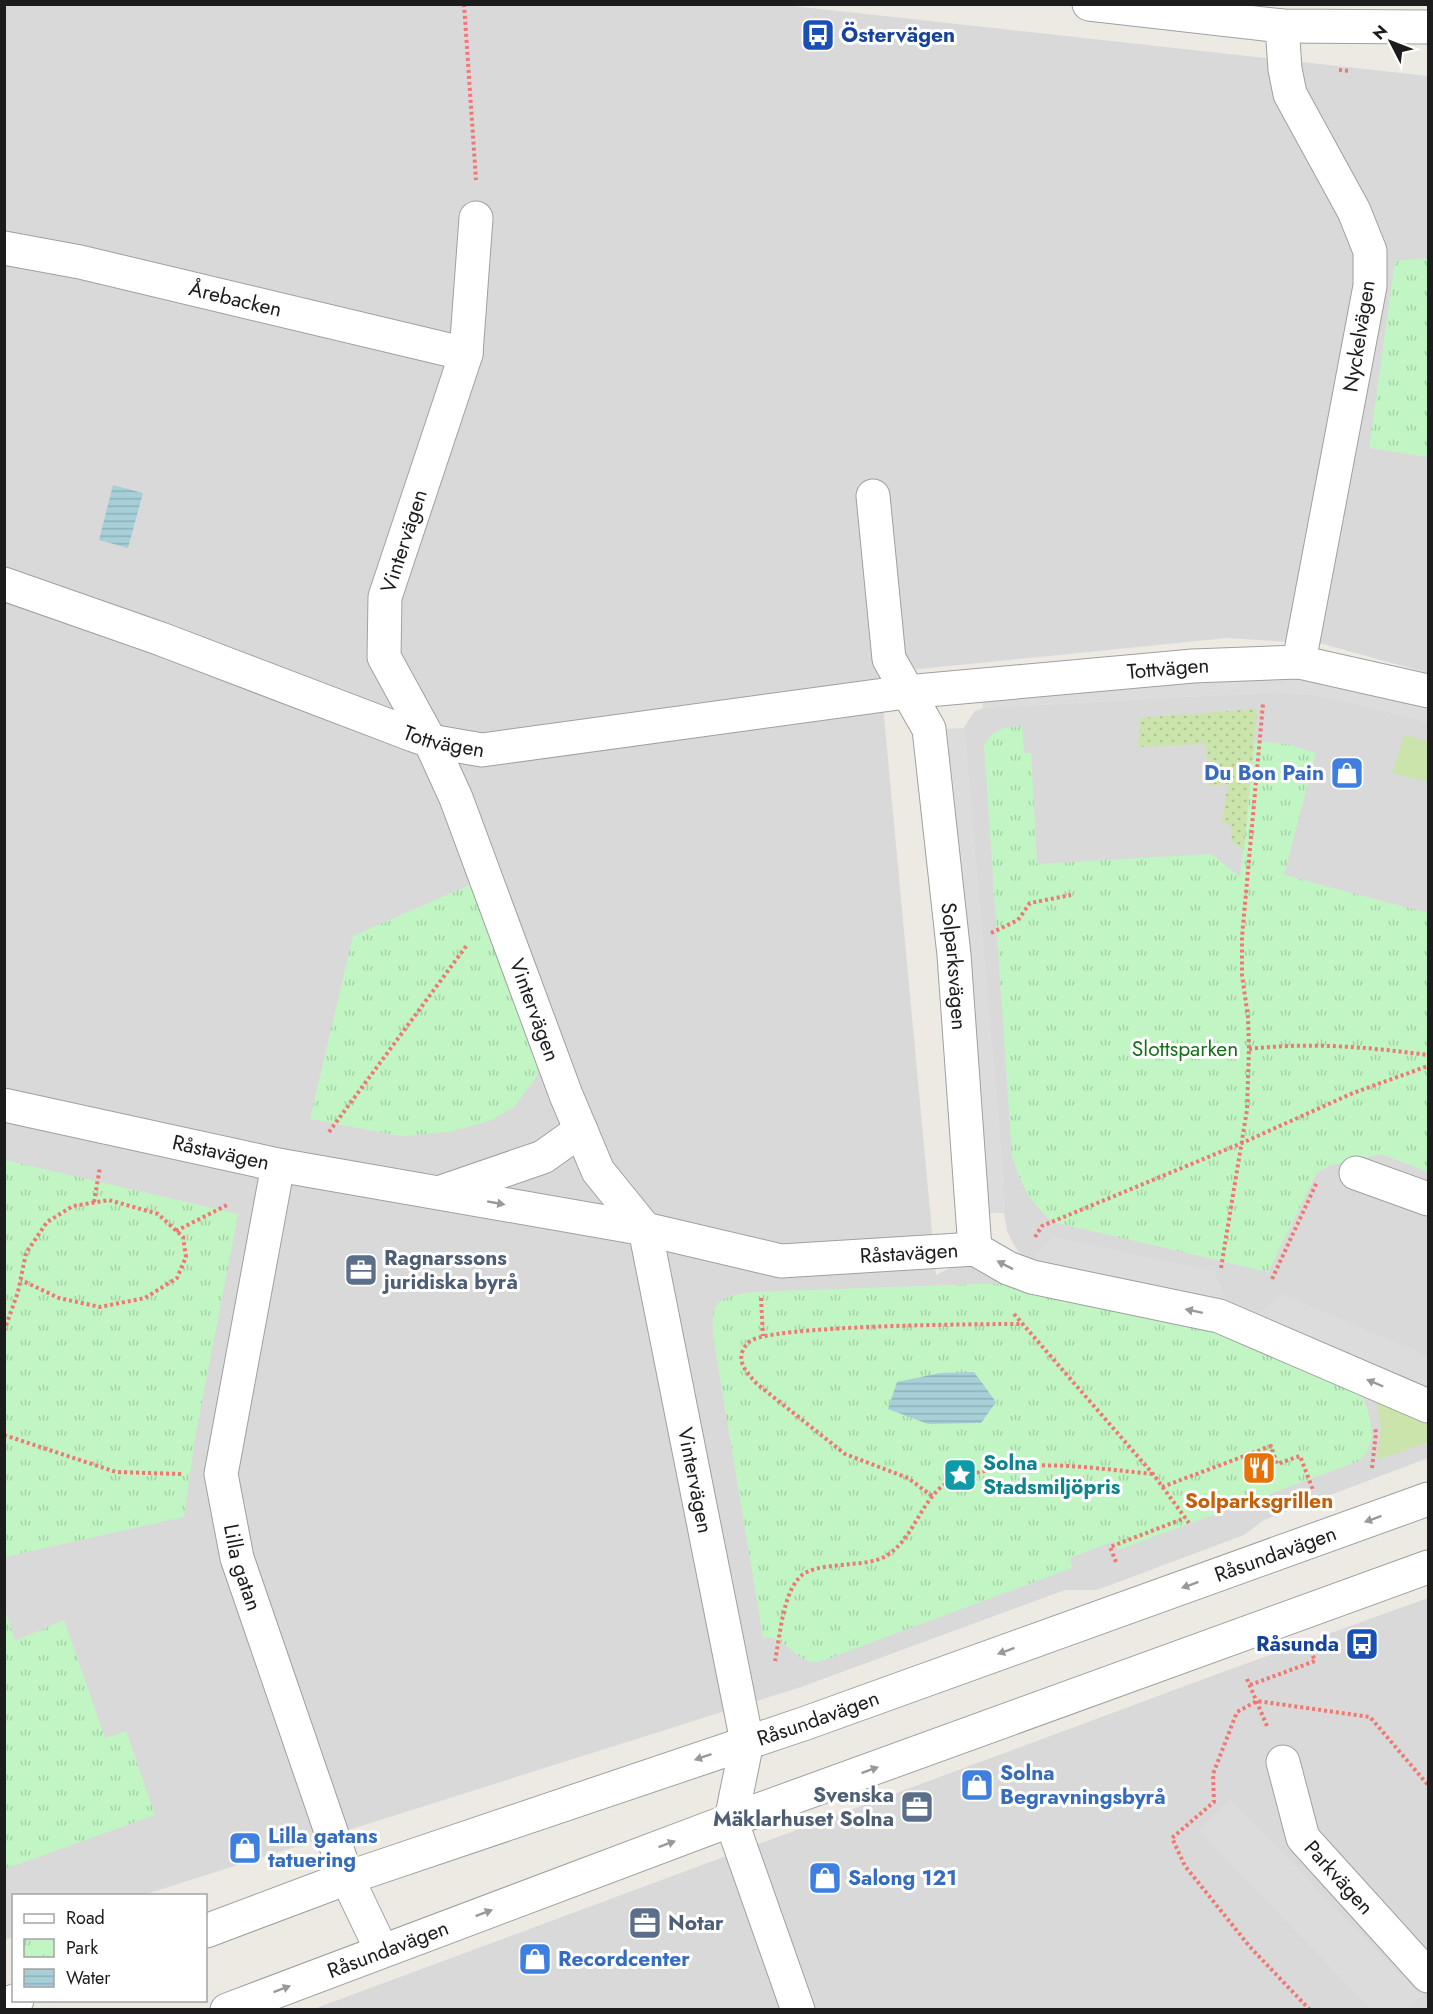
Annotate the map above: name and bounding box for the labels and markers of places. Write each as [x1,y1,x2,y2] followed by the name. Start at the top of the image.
[800,17,836,53] bus stop icon: Östervägen
[841,20,955,50] place label: Östervägen
[1329,755,1365,791] shop icon: Du Bon Pain
[1204,758,1324,788] place label: Du Bon Pain
[382,1243,518,1297] place label: Ragnarssons juridiska byrå
[343,1252,379,1288] office icon: Ragnarssons juridiska byrå
[983,1448,1121,1502] place label: Solna Stadsmiljöpris
[1241,1450,1277,1486] restaurant icon: Solparksgrillen
[942,1457,978,1493] place icon: Solna Stadsmiljöpris
[1185,1486,1333,1516] place label: Solparksgrillen
[1344,1626,1380,1662] bus stop icon: Råsunda
[1256,1629,1339,1659] place label: Råsunda
[1000,1758,1166,1812] place label: Solna Begravningsbyrå
[959,1767,995,1803] shop icon: Solna Begravningsbyrå
[713,1780,894,1834] place label: Svenska Mäklarhuset Solna
[899,1789,935,1825] office icon: Svenska Mäklarhuset Solna
[268,1821,378,1875] place label: Lilla gatans tatuering
[227,1830,263,1866] shop icon: Lilla gatans tatuering
[807,1860,843,1896] shop icon: Salong 121
[848,1863,957,1893] place label: Salong 121
[627,1905,663,1941] office icon: Notar
[668,1908,724,1938] place label: Notar
[517,1941,553,1977] shop icon: Recordcenter
[558,1944,690,1974] place label: Recordcenter

